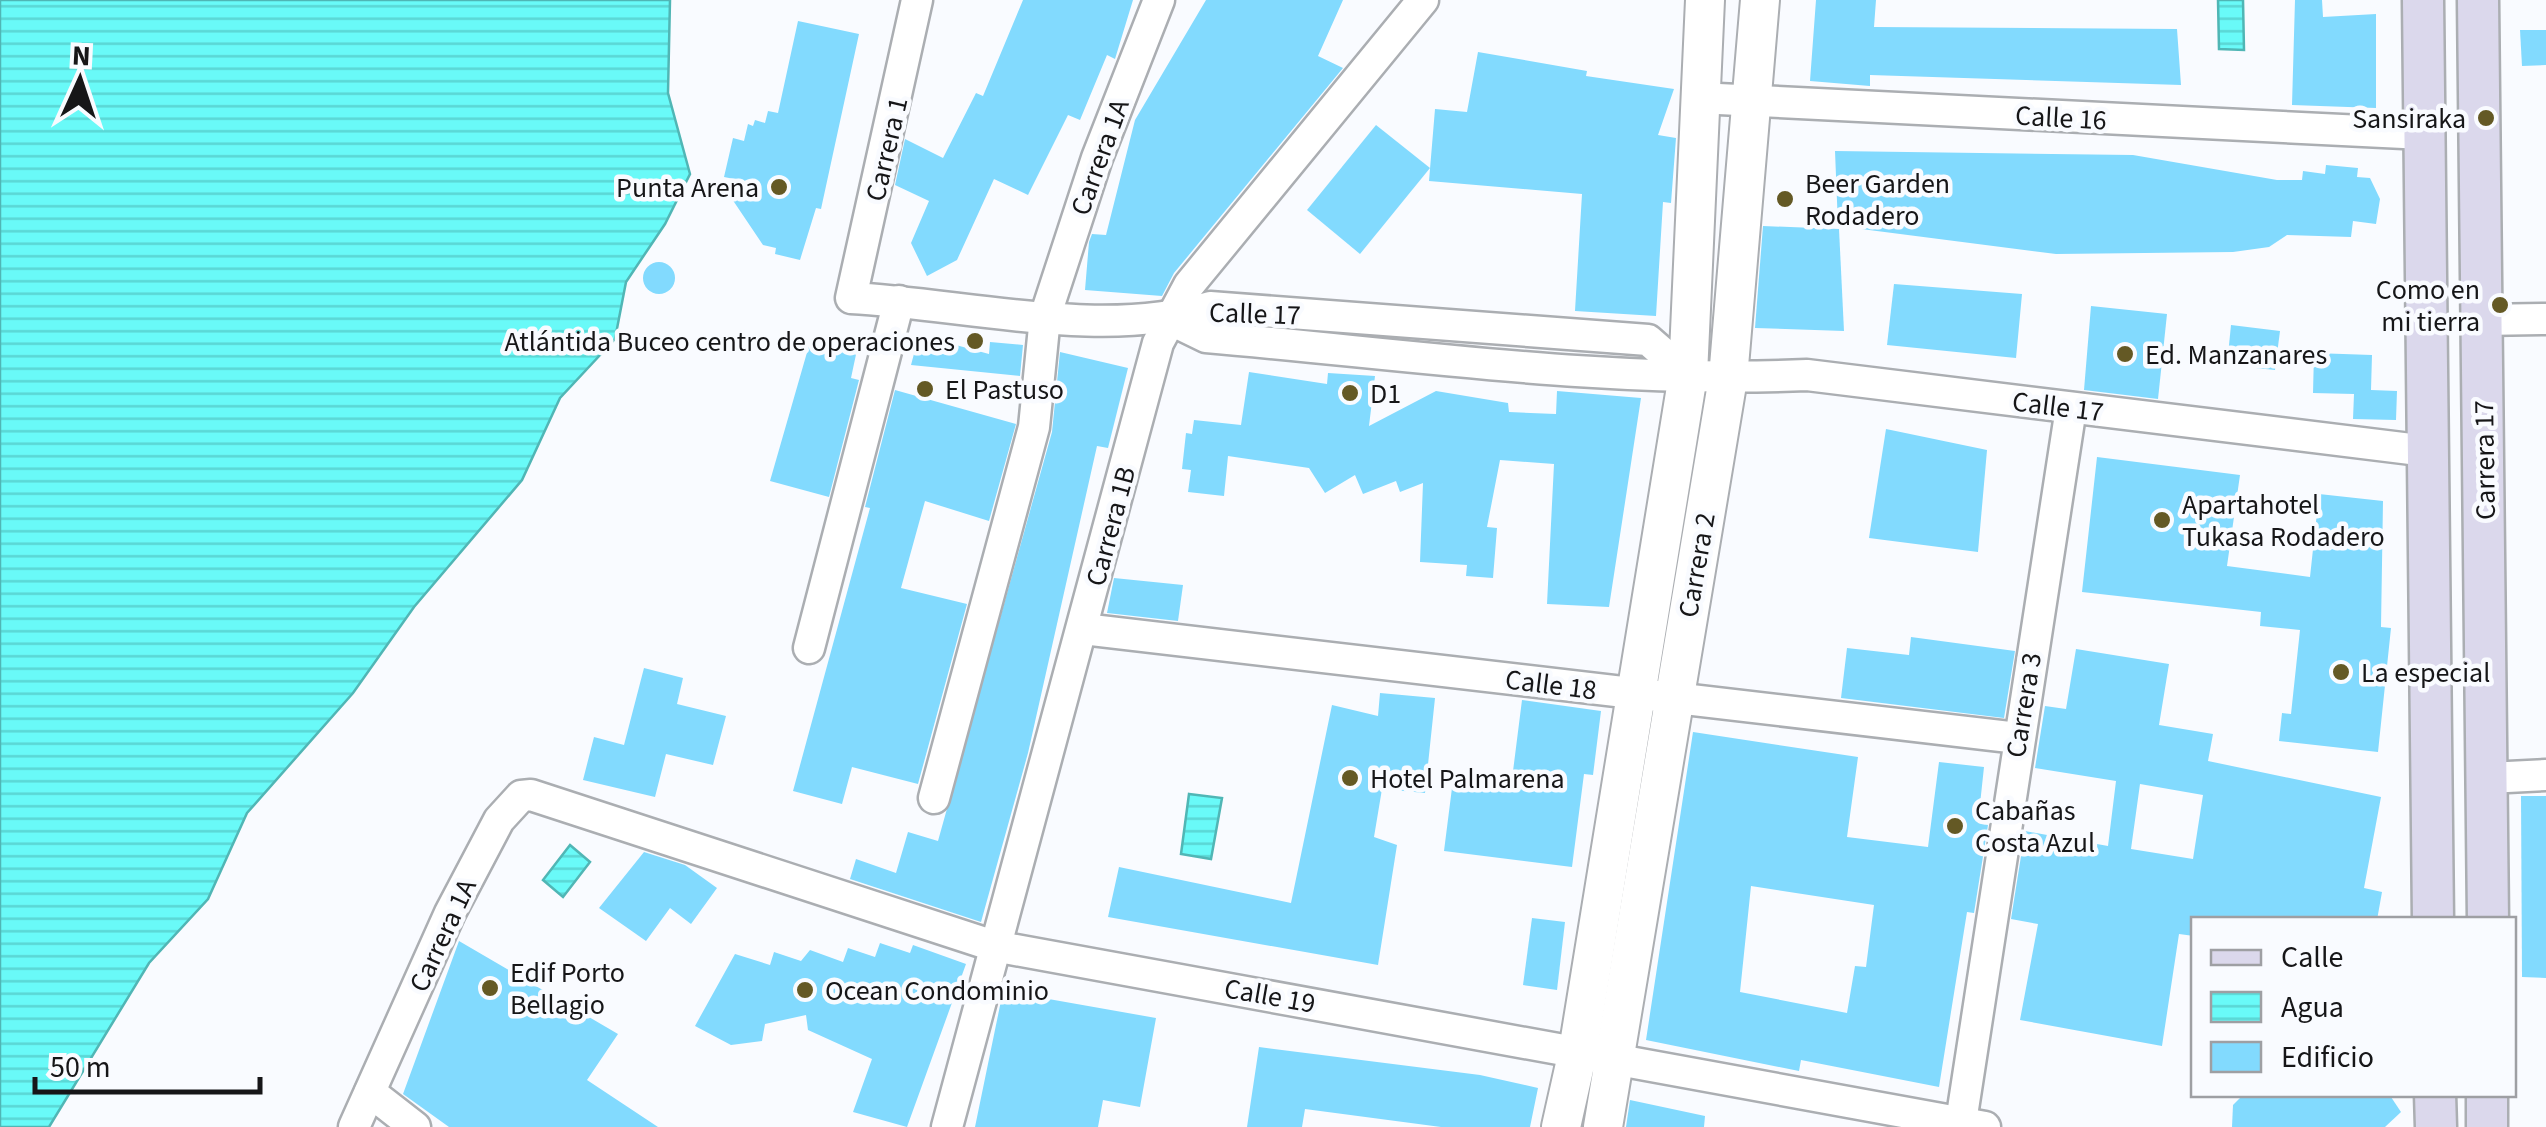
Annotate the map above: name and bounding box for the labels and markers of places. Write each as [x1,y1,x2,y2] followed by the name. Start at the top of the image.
[2352,99,2466,139] place label: Sansiraka
[2475,107,2497,129] marker: Sansiraka
[1805,164,1950,236] place label: Beer Garden Rodadero
[616,168,759,208] place label: Punta Arena
[768,176,790,198] marker: Punta Arena
[1774,188,1796,210] marker: Beer Garden Rodadero
[2376,270,2480,342] place label: Como en mi tierra
[2489,294,2511,316] marker: Como en mi tierra
[504,322,955,362] place label: Atlántida Buceo centro de operaciones
[964,330,986,352] marker: Atlántida Buceo centro de operaciones
[2145,335,2327,375] place label: Ed. Manzanares
[2114,343,2136,365] marker: Ed. Manzanares
[945,370,1064,410] place label: El Pastuso
[1370,374,1401,414] place label: D1
[914,378,936,400] marker: El Pastuso
[1339,382,1361,404] marker: D1
[2182,485,2385,557] place label: Apartahotel Tukasa Rodadero
[2151,509,2173,531] marker: Apartahotel Tukasa Rodadero
[2361,653,2490,693] place label: La especial
[2330,661,2352,683] marker: La especial
[1370,759,1565,799] place label: Hotel Palmarena
[1339,767,1361,789] marker: Hotel Palmarena
[1975,791,2095,863] place label: Cabañas Costa Azul
[1944,815,1966,837] marker: Cabañas Costa Azul
[510,953,625,1025] place label: Edif Porto Bellagio
[825,971,1049,1011] place label: Ocean Condominio
[479,977,501,999] marker: Edif Porto Bellagio
[794,979,816,1001] marker: Ocean Condominio

